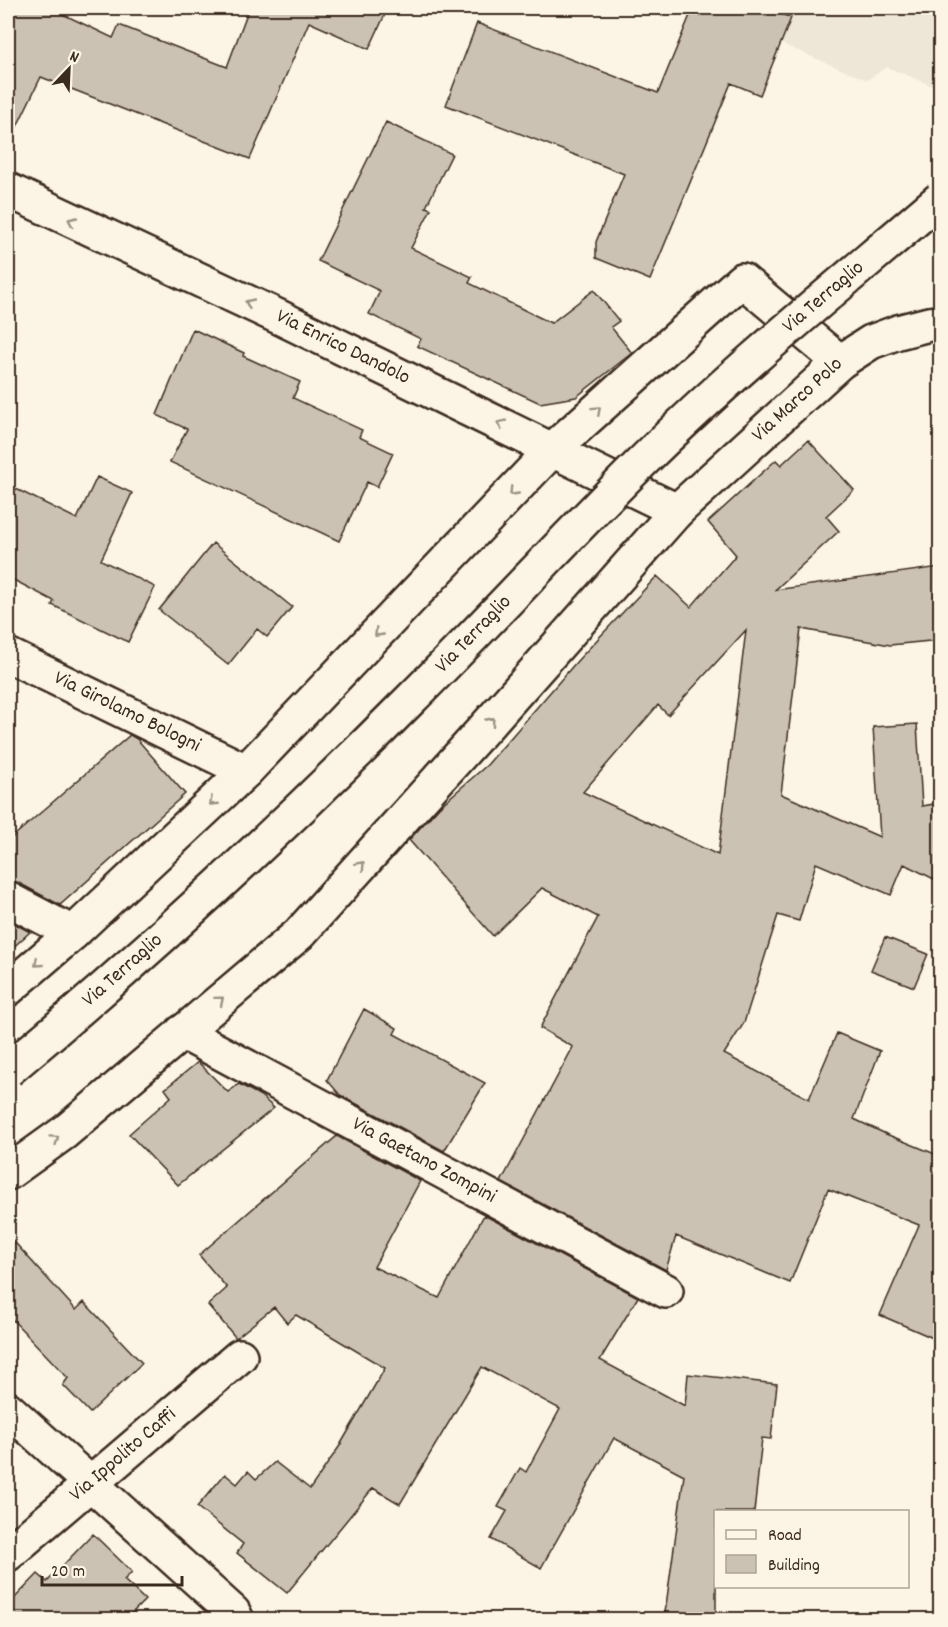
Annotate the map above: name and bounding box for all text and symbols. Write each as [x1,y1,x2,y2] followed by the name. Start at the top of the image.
[39,39,99,99] north arrow
[66,45,82,70] text: N
[68,216,79,228] one-way arrow
[776,254,871,341] street label: Via Terraglio
[245,298,256,310] one-way arrow
[270,302,415,393] street label: Via Enrico Dandolo
[746,351,850,450] street label: Via Marco Polo
[590,406,601,417] one-way arrow
[496,419,507,431] one-way arrow
[509,485,520,495] one-way arrow
[429,589,519,681] street label: Via Terraglio
[374,626,385,636] one-way arrow
[48,664,205,761] street label: Via Girolamo Bologni
[484,717,495,727] one-way arrow
[209,795,219,806] one-way arrow
[354,861,365,872] one-way arrow
[76,927,170,1015] street label: Via Terraglio
[34,956,45,967] one-way arrow
[213,996,224,1007] one-way arrow
[346,1110,501,1212] street label: Via Gaetano Zompini
[49,1135,60,1146] one-way arrow
[64,1401,184,1510] street label: Via Ippolito Caffi
[714,1510,909,1588] legend
[768,1524,802,1549] text: Road
[42,1549,182,1587] scale bar
[768,1554,820,1579] text: Building
[51,1560,85,1585] text: 20 m

